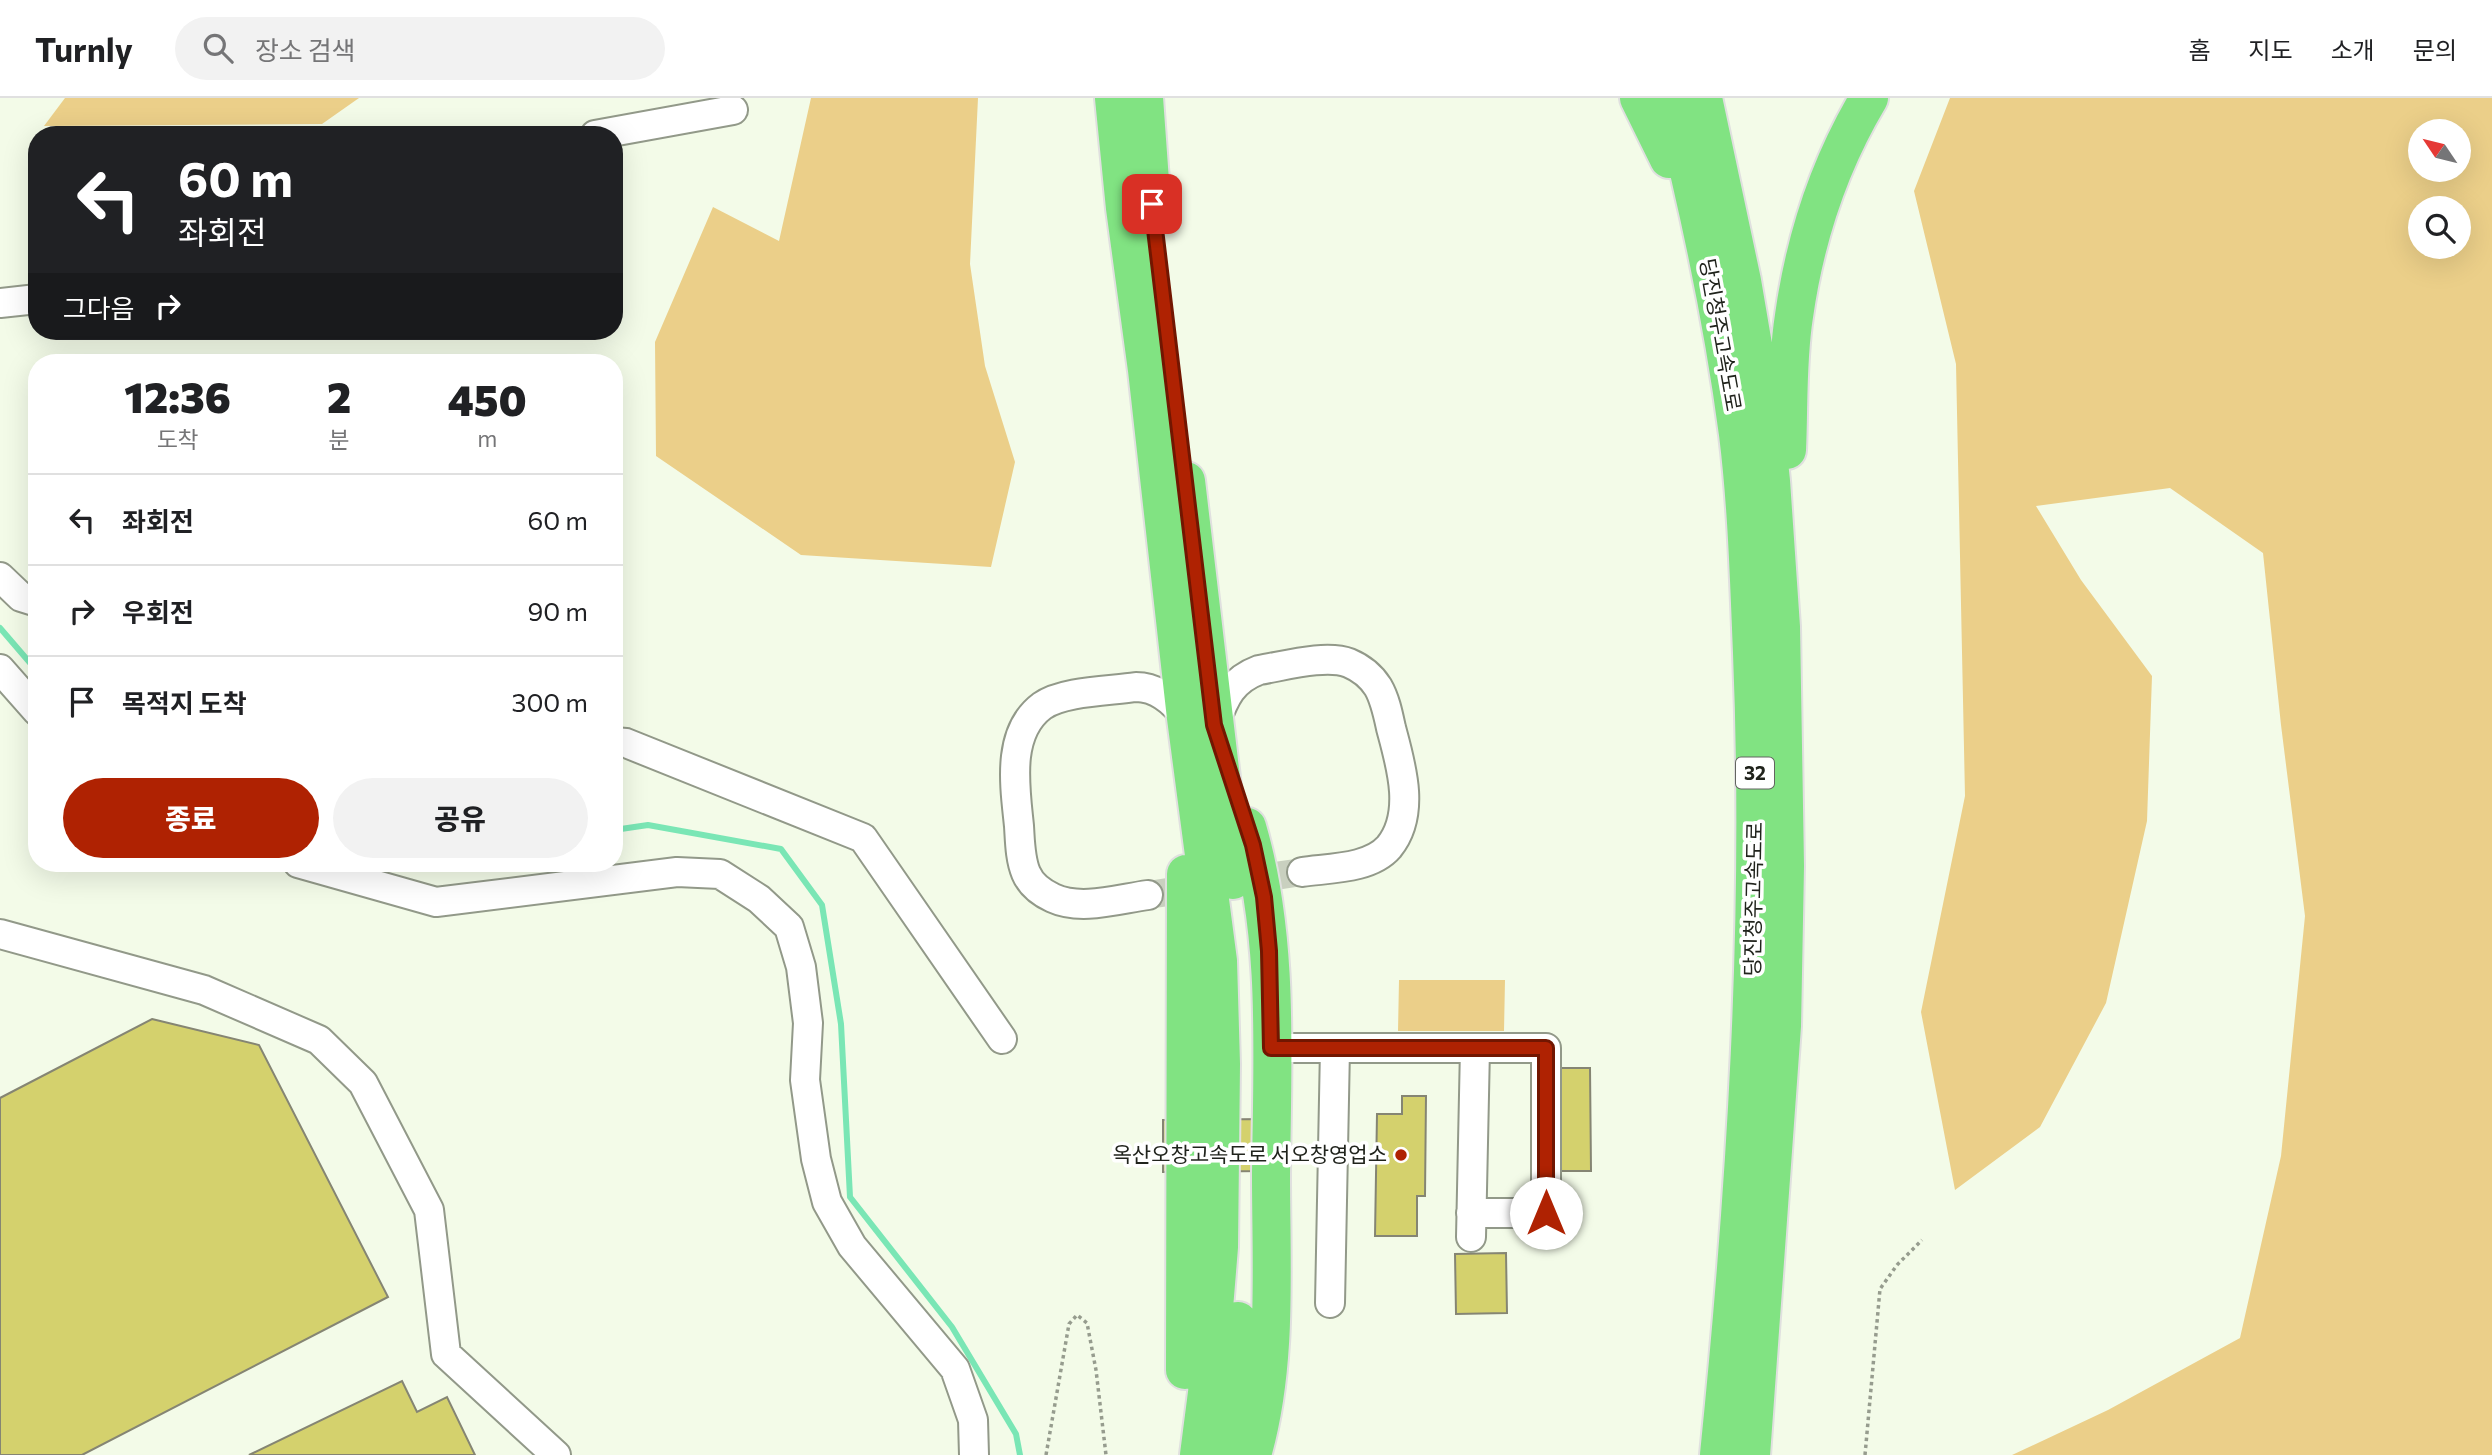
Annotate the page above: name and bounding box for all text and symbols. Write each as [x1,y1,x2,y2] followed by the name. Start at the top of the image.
[175,17,665,80] search box
[35,28,133,69] text: Turnly
[199,29,237,67] icon: search
[255,34,356,65] text: 장소 검색
[2188,35,2210,64] text: 홈
[2248,35,2293,64] text: 지도
[2331,35,2375,64] text: 소개
[2413,35,2457,64] text: 문의
[2408,119,2471,182] north arrow
[2408,119,2471,259] map controls
[178,147,293,207] text: 60 m
[63,154,154,245] icon: left
[1122,174,1182,234] pin
[1133,185,1171,223] icon: arrive
[2408,196,2471,259] button: search
[178,211,266,251] text: 좌회전
[1696,256,1747,413] street label: 당진청주고속도로
[149,287,187,325] icon: right
[63,292,135,323] text: 그다음
[124,370,231,422] text: 12:36
[327,370,351,422] text: 2
[448,373,527,425] text: 450
[477,424,497,452] text: m
[156,425,199,453] text: 도착
[329,425,350,453] text: 분
[63,501,101,539] icon: left
[528,504,588,535] text: 60 m
[122,505,194,536] text: 좌회전
[63,592,101,630] icon: right
[528,595,588,626] text: 90 m
[122,596,194,627] text: 우회전
[63,683,101,721] icon: arrive
[512,686,588,717] text: 300 m
[122,687,247,718] text: 목적지 도착
[1736,758,1774,788] road number: 32
[63,778,319,858] button: 종료
[333,778,588,858] button: 공유
[1739,821,1766,976] street label: 당진청주고속도로
[1112,1141,1387,1166] place label: 옥산오창고속도로 서오창영업소
[1393,1147,1409,1163] marker: 옥산오창고속도로 서오창영업소
[1509,1176,1583,1250] position arrow

